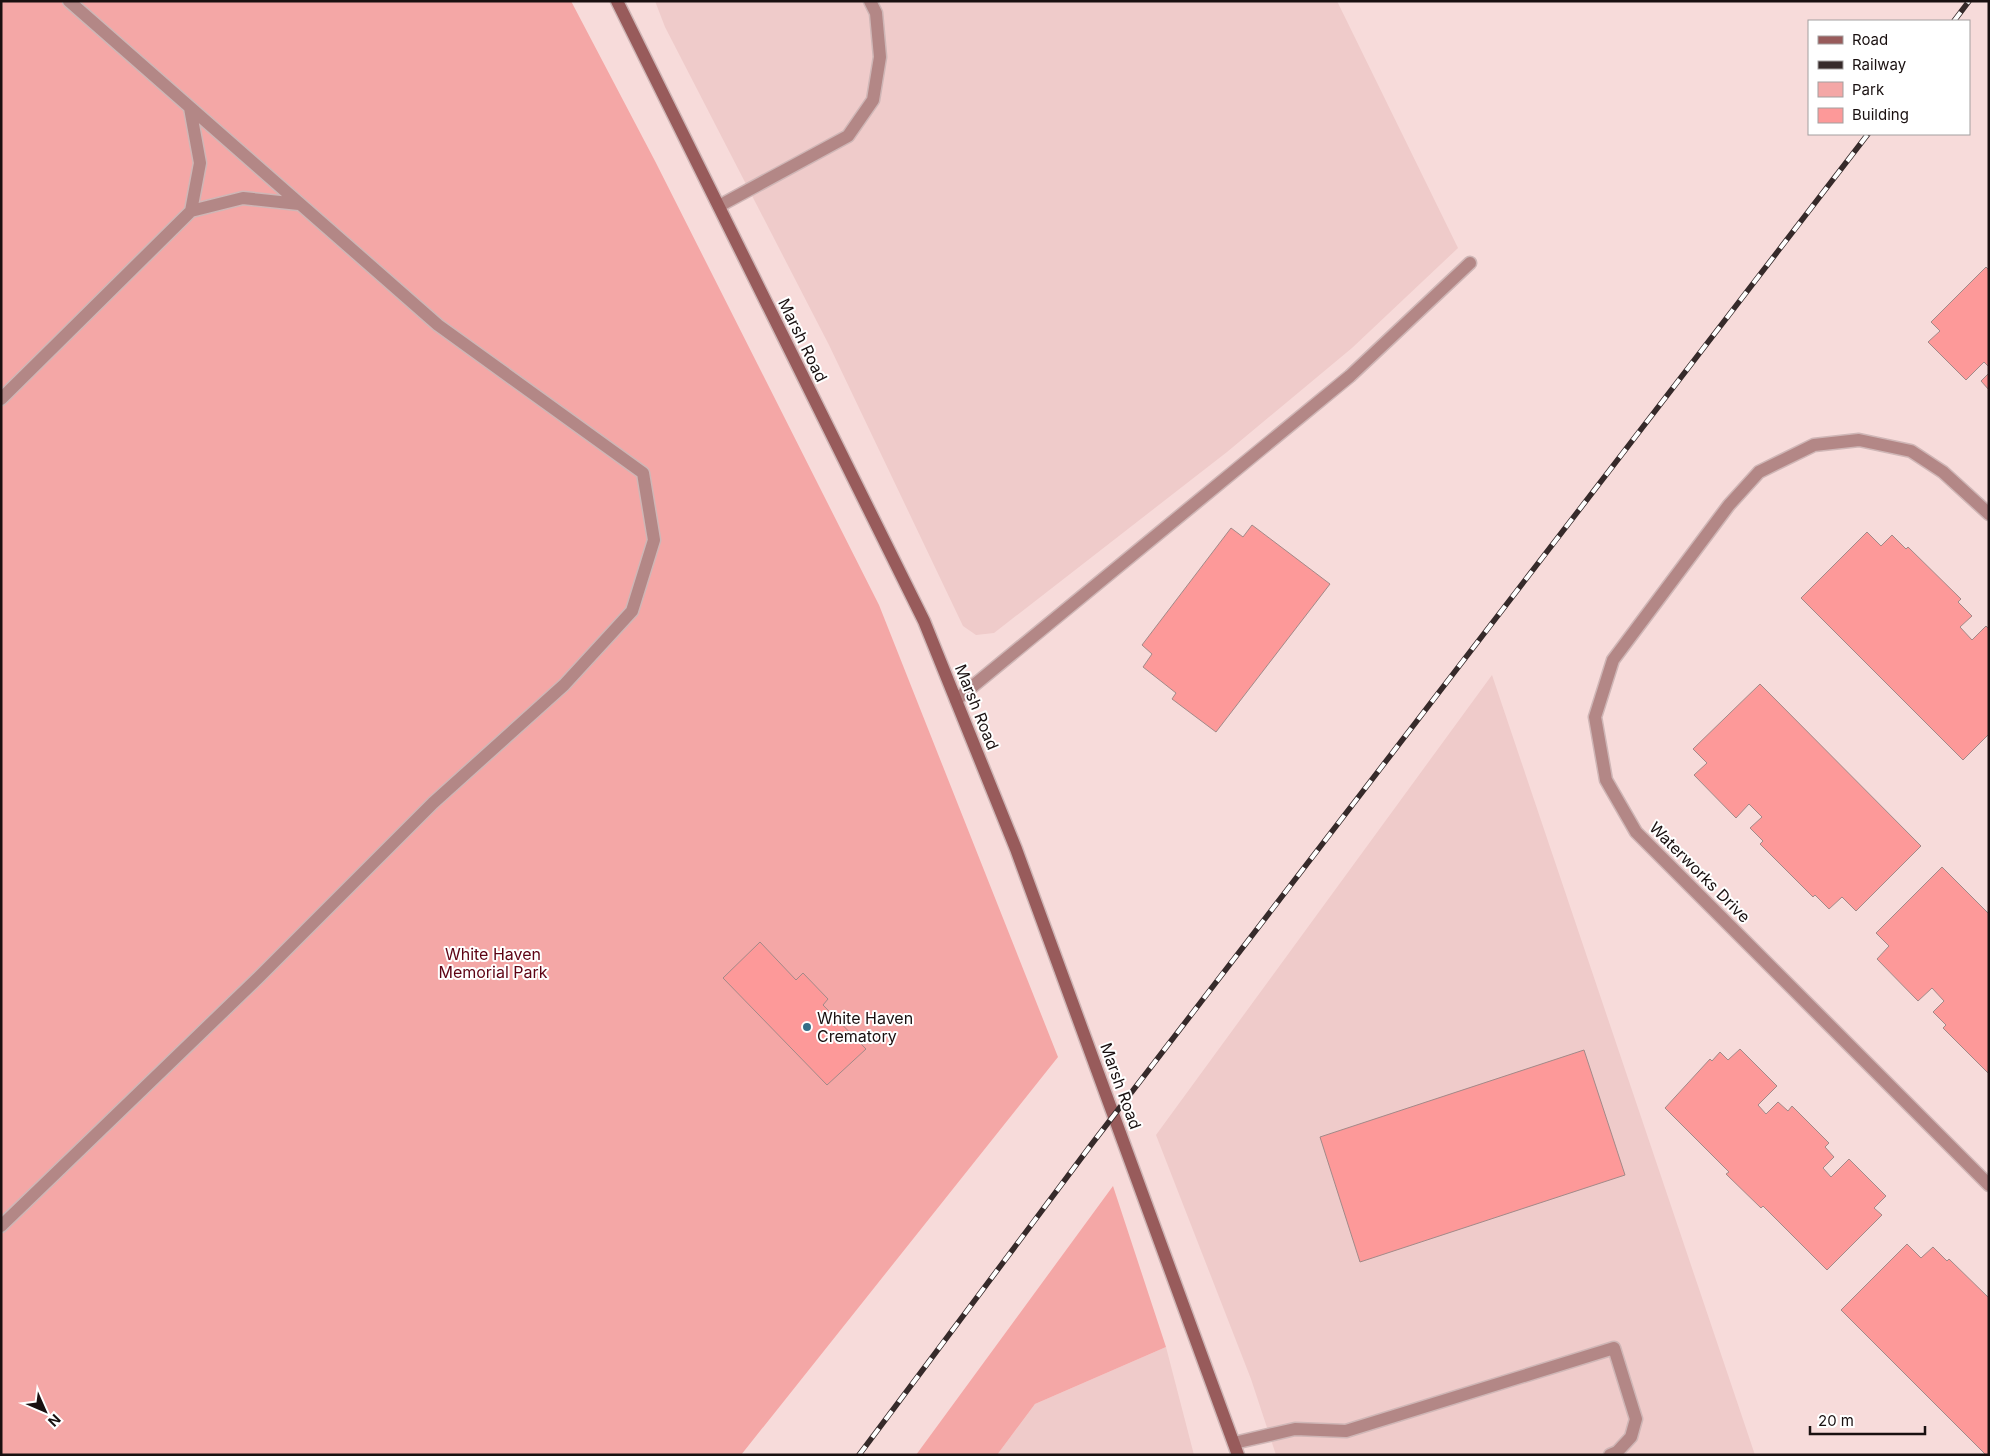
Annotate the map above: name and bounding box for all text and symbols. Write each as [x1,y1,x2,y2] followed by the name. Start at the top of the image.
[1808,20,1970,135] legend
[1852,30,1888,49] text: Road
[1852,55,1907,74] text: Railway
[1852,80,1885,99] text: Park
[1852,105,1909,124] text: Building
[774,295,832,385] street label: Marsh Road
[951,661,1003,753] street label: Marsh Road
[1645,817,1755,927] street label: Waterworks Drive
[438,944,548,982] park label: White Haven Memorial Park
[817,1008,913,1046] place label: White Haven Crematory
[801,1021,813,1033] marker: White Haven Crematory
[1096,1040,1146,1132] street label: Marsh Road
[20,1386,70,1436] north arrow
[1810,1404,1925,1436] scale bar
[45,1411,64,1430] text: N
[1818,1411,1854,1430] text: 20 m

